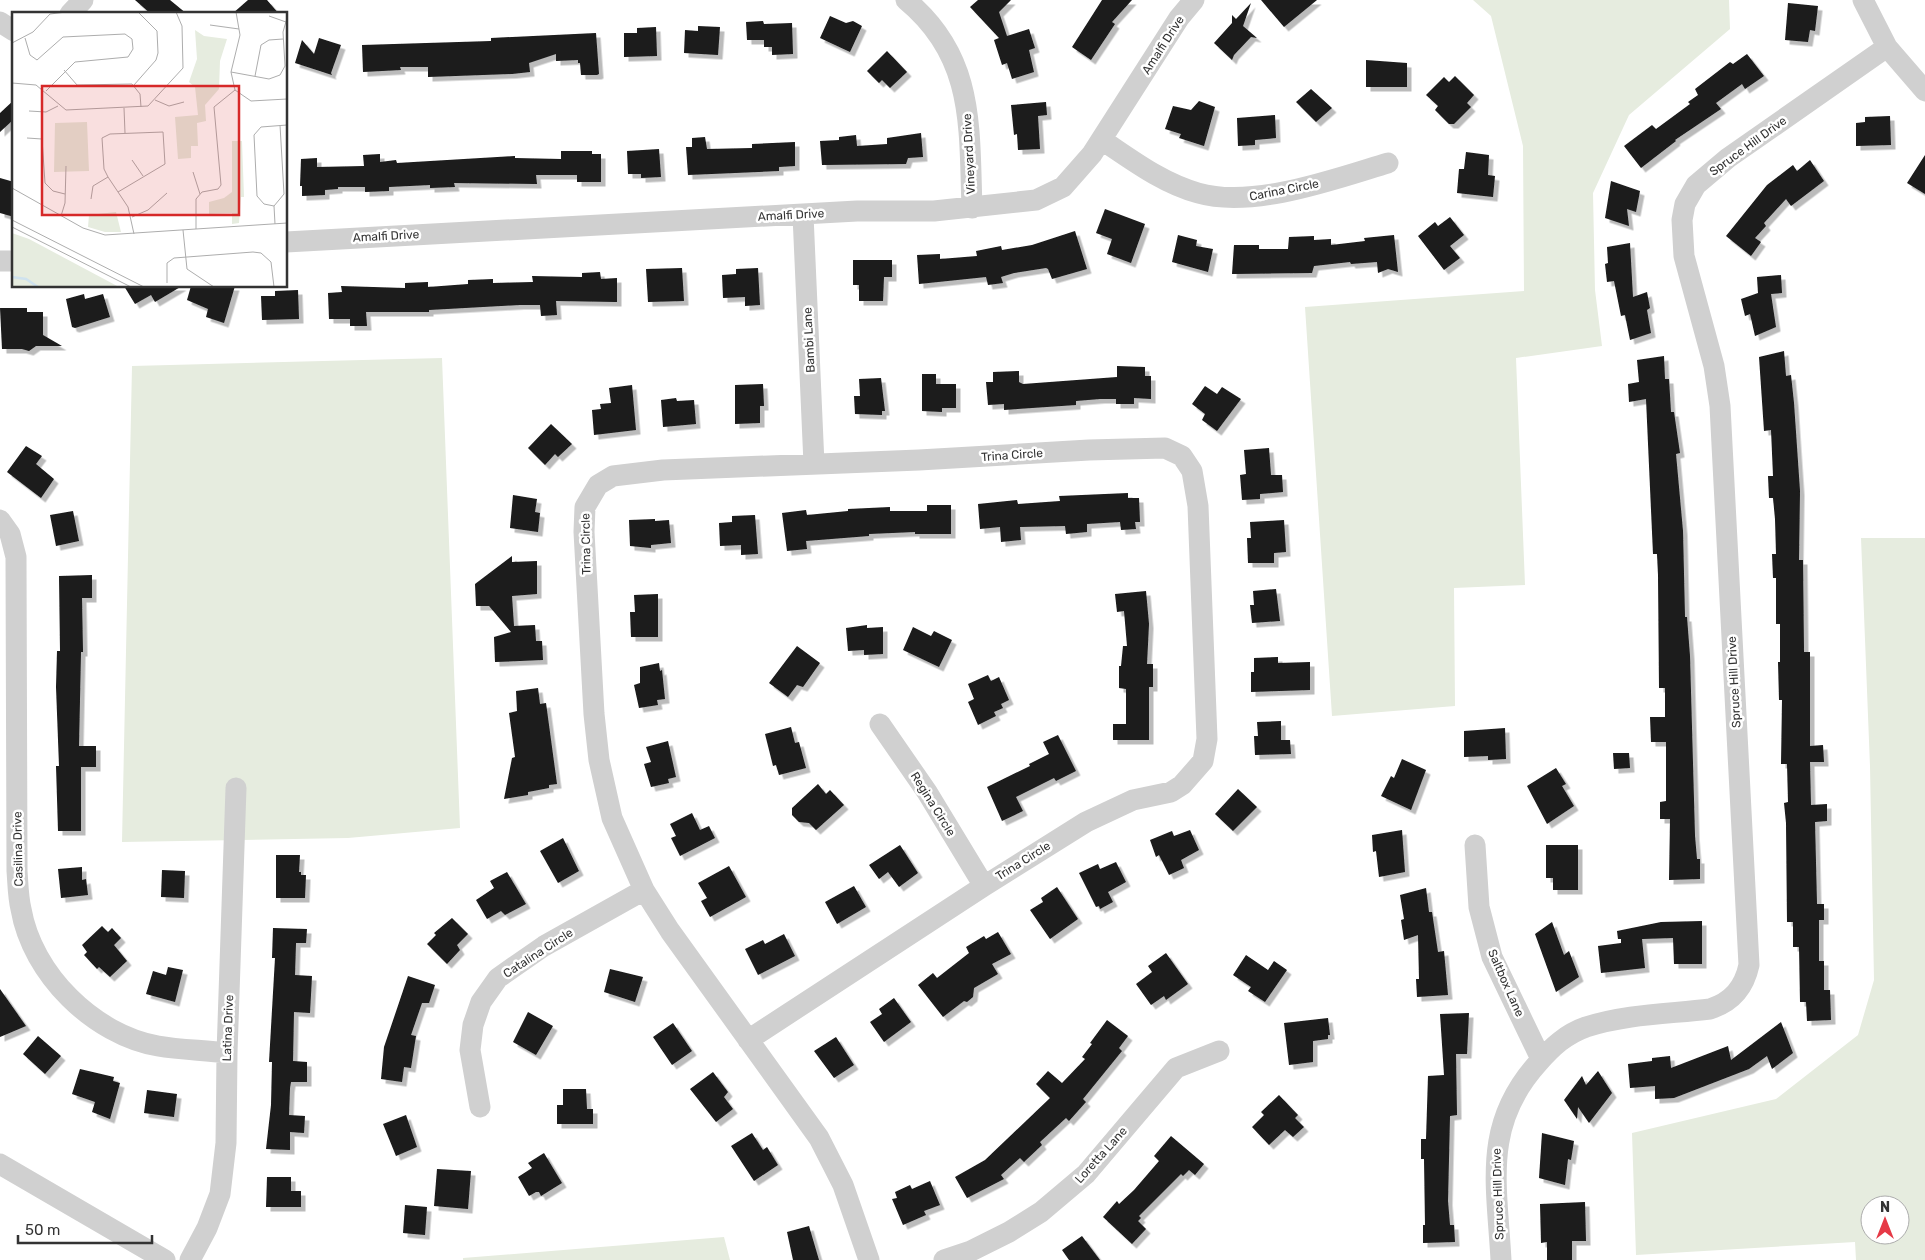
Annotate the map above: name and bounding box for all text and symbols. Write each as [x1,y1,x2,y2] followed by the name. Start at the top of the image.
[12,12,288,288] inset map
[1139,13,1187,77] street label: Amalfi Drive
[960,113,978,195] street label: Vineyard Drive
[1707,113,1789,179] street label: Spruce Hill Drive
[1248,176,1320,204] street label: Carina Circle
[757,206,825,224] street label: Amalfi Drive
[352,227,420,245] street label: Amalfi Drive
[800,307,818,373] street label: Bambi Lane
[981,446,1044,464] street label: Trina Circle
[578,513,594,575] street label: Trina Circle
[1725,636,1743,728] street label: Spruce Hill Drive
[908,769,958,839] street label: Regina Circle
[10,811,26,887] street label: Casilina Drive
[993,839,1053,883] street label: Trina Circle
[501,925,576,981] street label: Catalina Circle
[1485,947,1527,1019] street label: Saltbox Lane
[220,994,236,1062] street label: Latina Drive
[1072,1124,1130,1186] street label: Loretta Lane
[1489,1148,1507,1240] street label: Spruce Hill Drive
[1860,1195,1910,1245] north arrow
[1880,1199,1890,1216] text: N
[18,1212,151,1244] scale bar
[25,1221,60,1239] text: 50 m

